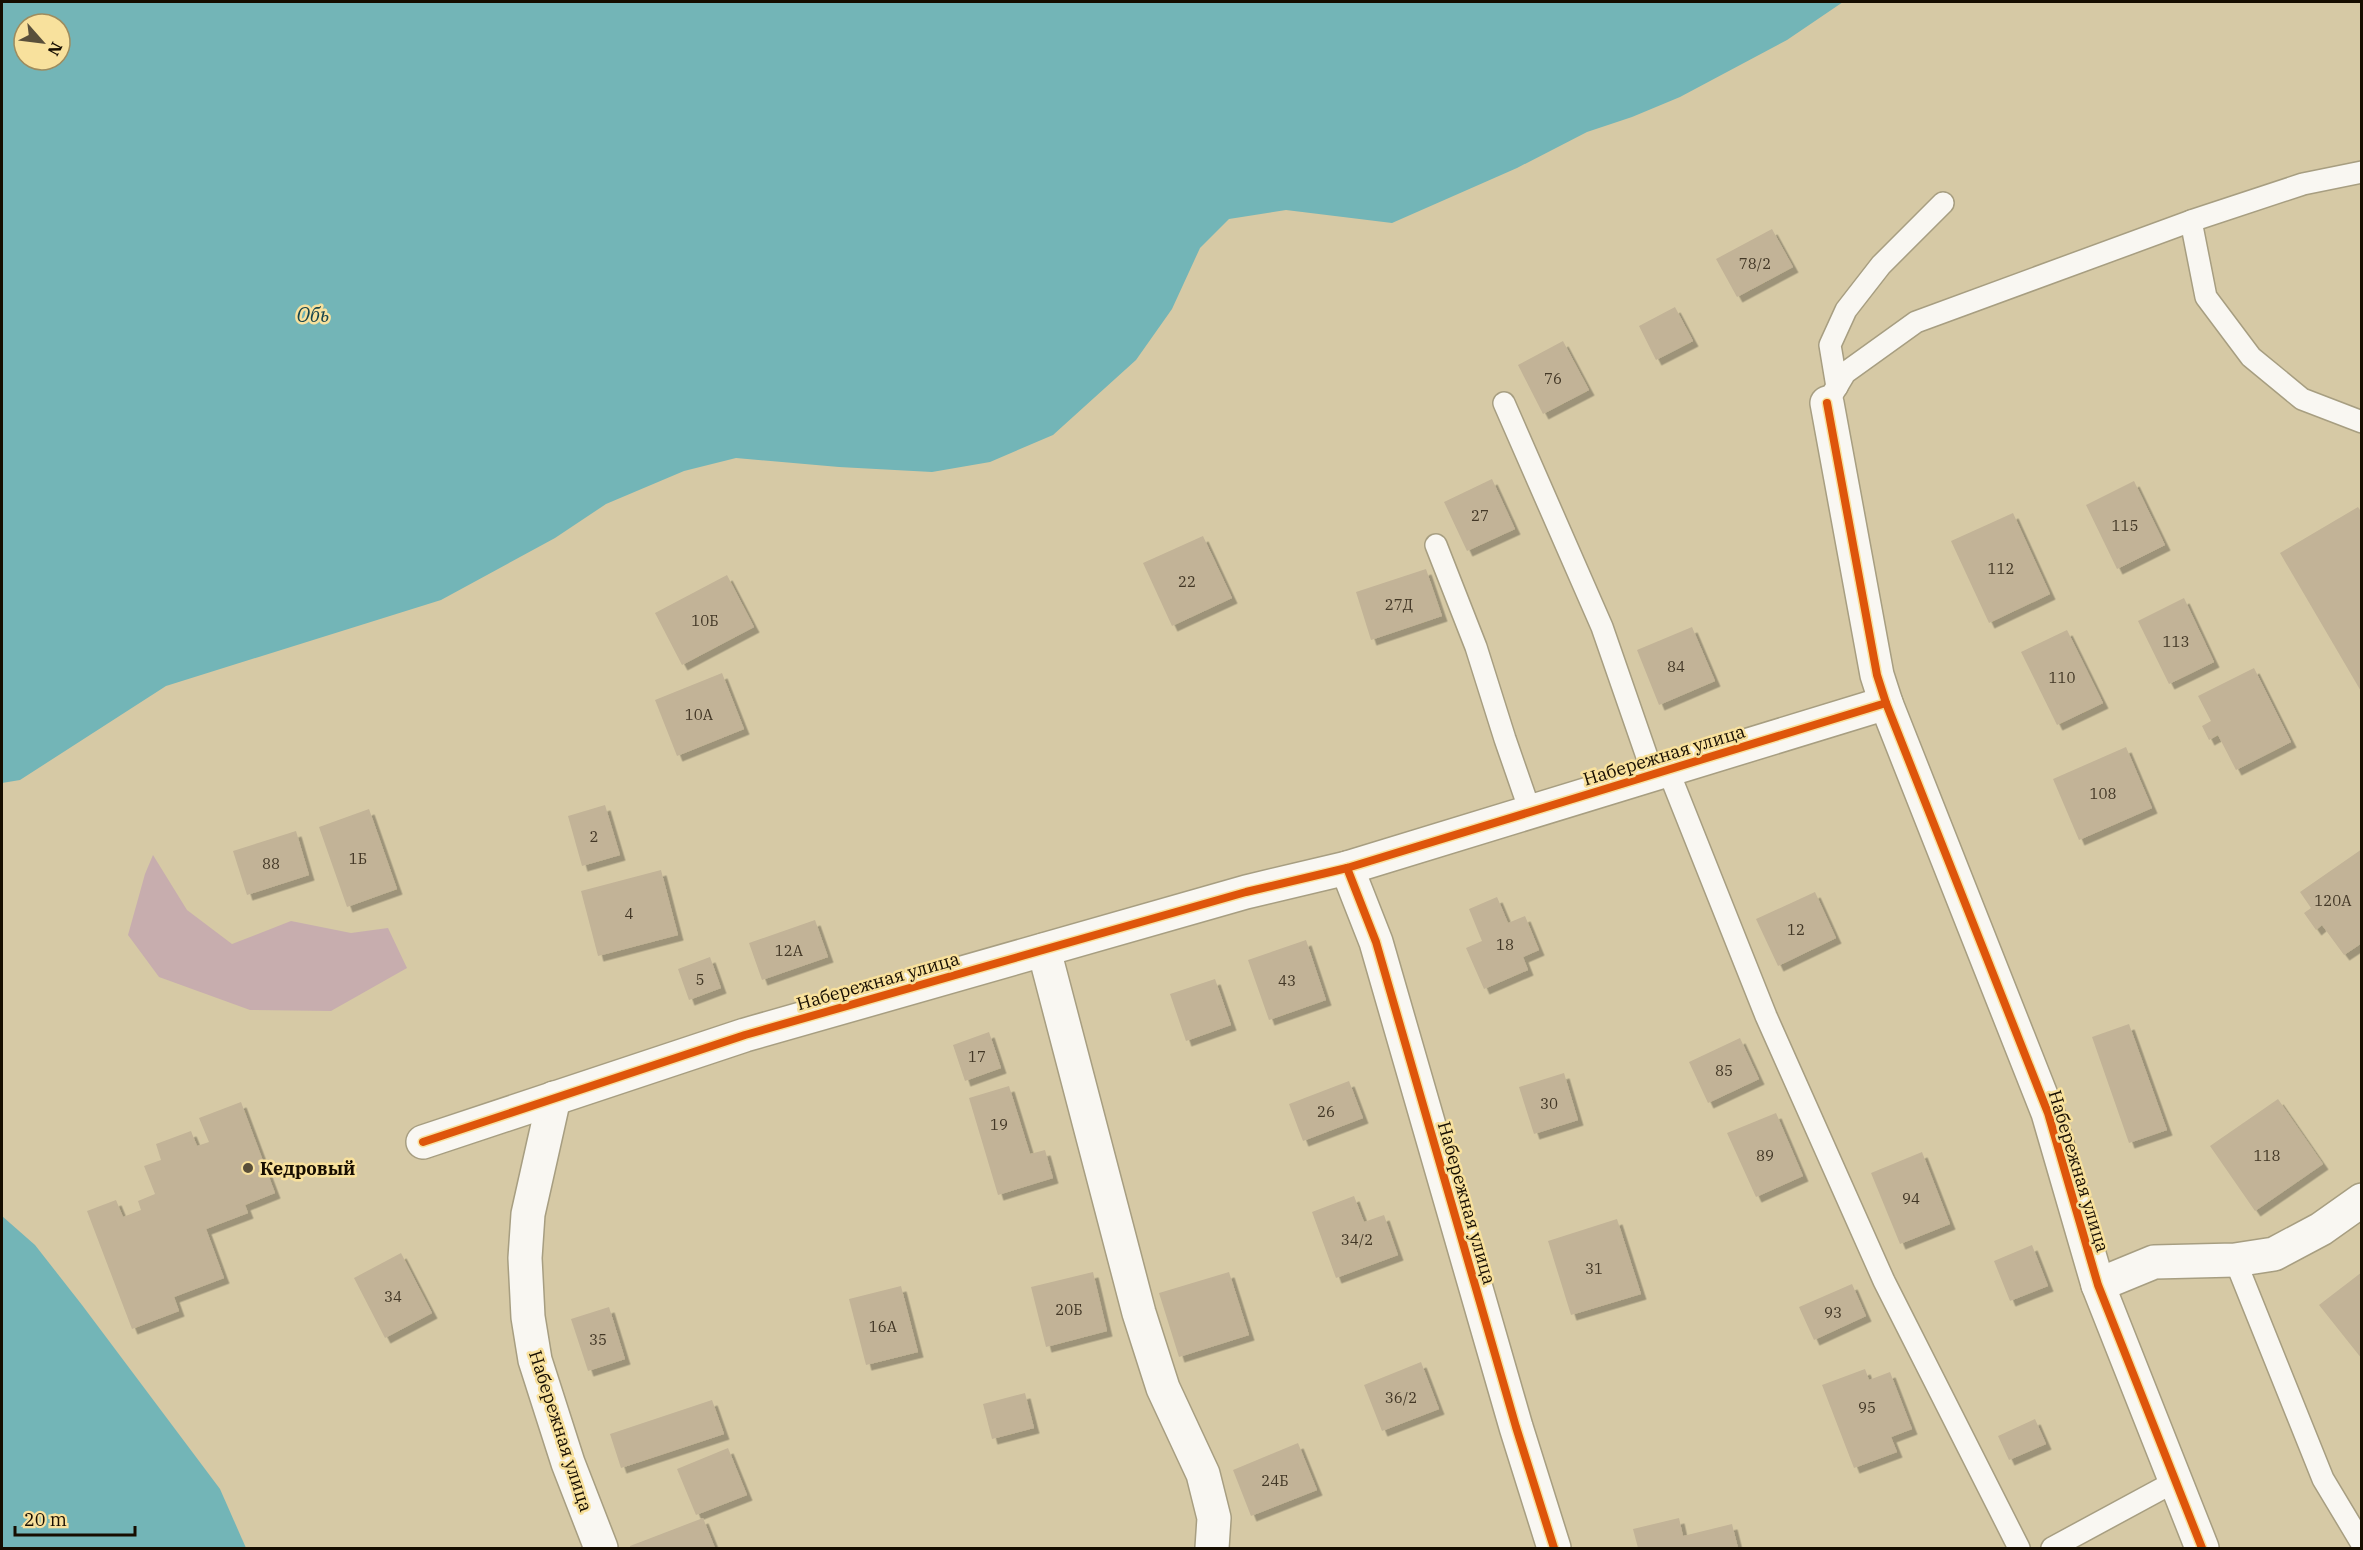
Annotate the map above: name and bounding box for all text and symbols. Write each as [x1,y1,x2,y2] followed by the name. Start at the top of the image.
[12,12,72,72] north arrow
[43,39,67,59] text: N
[1739,254,1771,273] house number: 78/2
[297,301,329,328] water label: Обь
[1544,369,1562,388] house number: 76
[1471,506,1489,525] house number: 27
[2111,516,2139,535] house number: 115
[1987,559,2015,578] house number: 112
[1178,572,1196,591] house number: 22
[1385,595,1413,614] house number: 27Д
[691,611,719,630] house number: 10Б
[2162,632,2190,651] house number: 113
[1667,657,1685,676] house number: 84
[2048,668,2076,687] house number: 110
[685,705,714,724] house number: 10А
[1580,719,1748,791] street label: Набережная улица
[2089,784,2117,803] house number: 108
[589,827,599,846] house number: 2
[349,849,367,868] house number: 1Б
[262,854,280,873] house number: 88
[2314,891,2352,910] house number: 120А
[624,904,634,923] house number: 4
[1787,920,1805,939] house number: 12
[1496,935,1514,954] house number: 18
[775,941,804,960] house number: 12А
[794,947,962,1015] street label: Набережная улица
[695,970,705,989] house number: 5
[1278,971,1296,990] house number: 43
[968,1047,986,1066] house number: 17
[1715,1061,1733,1080] house number: 85
[2043,1087,2115,1255] street label: Набережная улица
[1540,1094,1558,1113] house number: 30
[1317,1102,1335,1121] house number: 26
[990,1115,1008,1134] house number: 19
[1433,1119,1501,1287] street label: Набережная улица
[1756,1146,1774,1165] house number: 89
[2253,1146,2281,1165] house number: 118
[260,1157,355,1180] place label: Кедровый
[241,1161,255,1175] marker: Кедровый
[1902,1189,1920,1208] house number: 94
[1341,1230,1373,1249] house number: 34/2
[1585,1259,1603,1278] house number: 31
[384,1287,402,1306] house number: 34
[1055,1300,1083,1319] house number: 20Б
[1824,1303,1842,1322] house number: 93
[869,1317,898,1336] house number: 16А
[589,1330,607,1349] house number: 35
[524,1347,598,1515] street label: Набережная улица
[1385,1388,1417,1407] house number: 36/2
[1858,1398,1876,1417] house number: 95
[1261,1471,1289,1490] house number: 24Б
[15,1499,135,1537] scale bar
[24,1508,67,1531] text: 20 m

